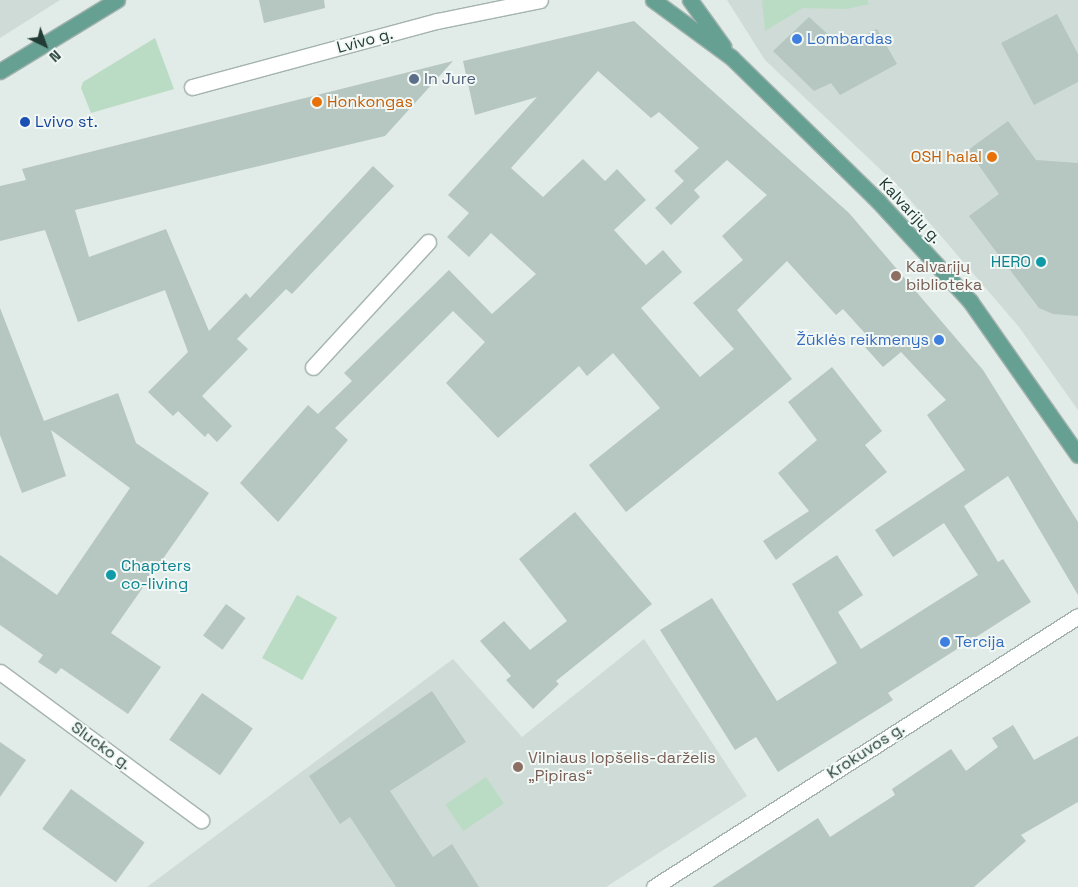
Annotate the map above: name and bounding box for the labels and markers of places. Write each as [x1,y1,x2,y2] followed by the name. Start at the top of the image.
[807,29,892,49] place label: Lombardas
[791,33,803,45] marker: Lombardas
[424,69,476,89] place label: In Jure
[408,73,420,85] marker: In Jure
[327,92,413,112] place label: Honkongas
[311,96,323,108] marker: Honkongas
[35,112,98,132] place label: Lvivo st.
[19,116,31,128] marker: Lvivo st.
[911,147,982,167] place label: OSH halal
[986,151,998,163] marker: OSH halal
[991,252,1031,272] place label: HERO
[1035,256,1047,268] marker: HERO
[906,257,982,295] place label: Kalvarijų biblioteka
[890,270,902,282] marker: Kalvarijų biblioteka
[797,330,929,350] place label: Žūklės reikmenys
[933,334,945,346] marker: Žūklės reikmenys
[121,556,191,594] place label: Chapters co-living
[105,569,117,581] marker: Chapters co-living
[955,632,1005,652] place label: Tercija
[939,636,951,648] marker: Tercija
[528,748,716,786] place label: Vilniaus lopšelis-darželis „Pipiras“
[512,761,524,773] marker: Vilniaus lopšelis-darželis „Pipiras“

